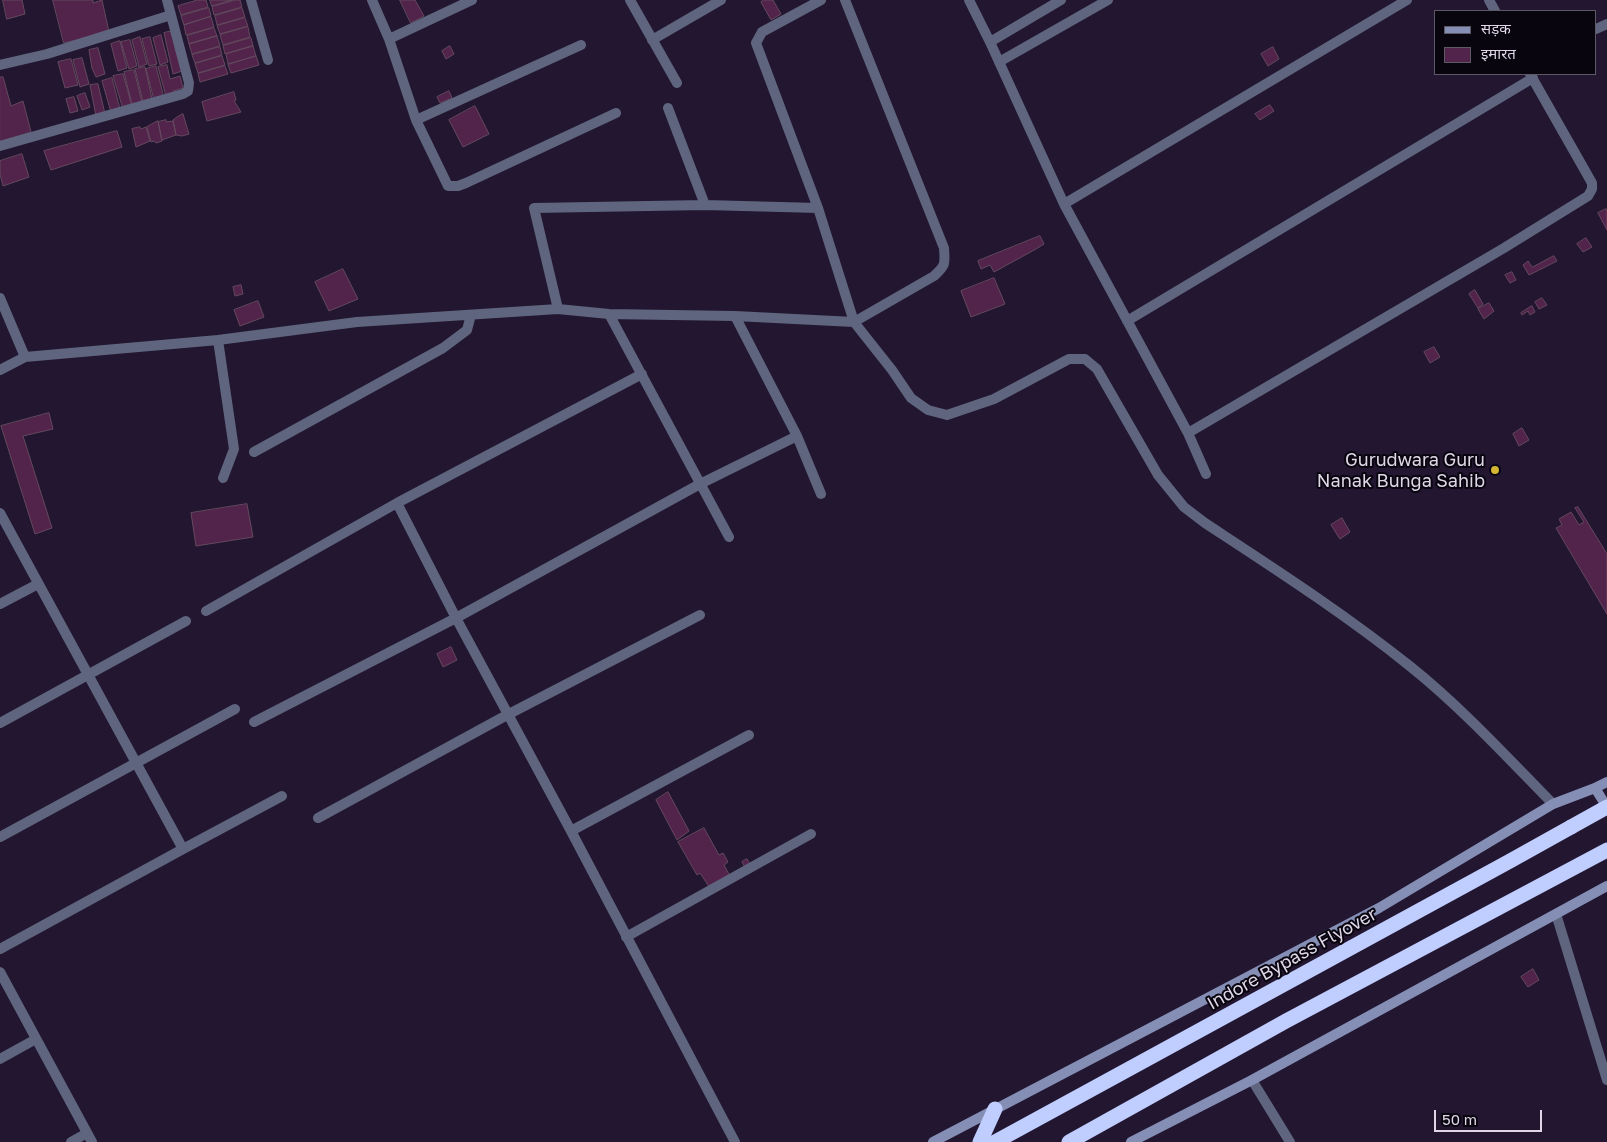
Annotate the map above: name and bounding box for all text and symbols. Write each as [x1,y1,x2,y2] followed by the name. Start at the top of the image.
[1434,10,1597,75] legend
[1481,19,1511,37] text: सड़क
[1481,44,1516,62] text: इमारत
[1317,449,1485,492] place label: Gurudwara Guru Nanak Bunga Sahib
[1489,464,1501,476] marker: Gurudwara Guru Nanak Bunga Sahib
[1203,903,1381,1015] street label: Indore Bypass Flyover
[1437,1100,1544,1132] scale bar
[1442,1110,1477,1128] text: 50 m

